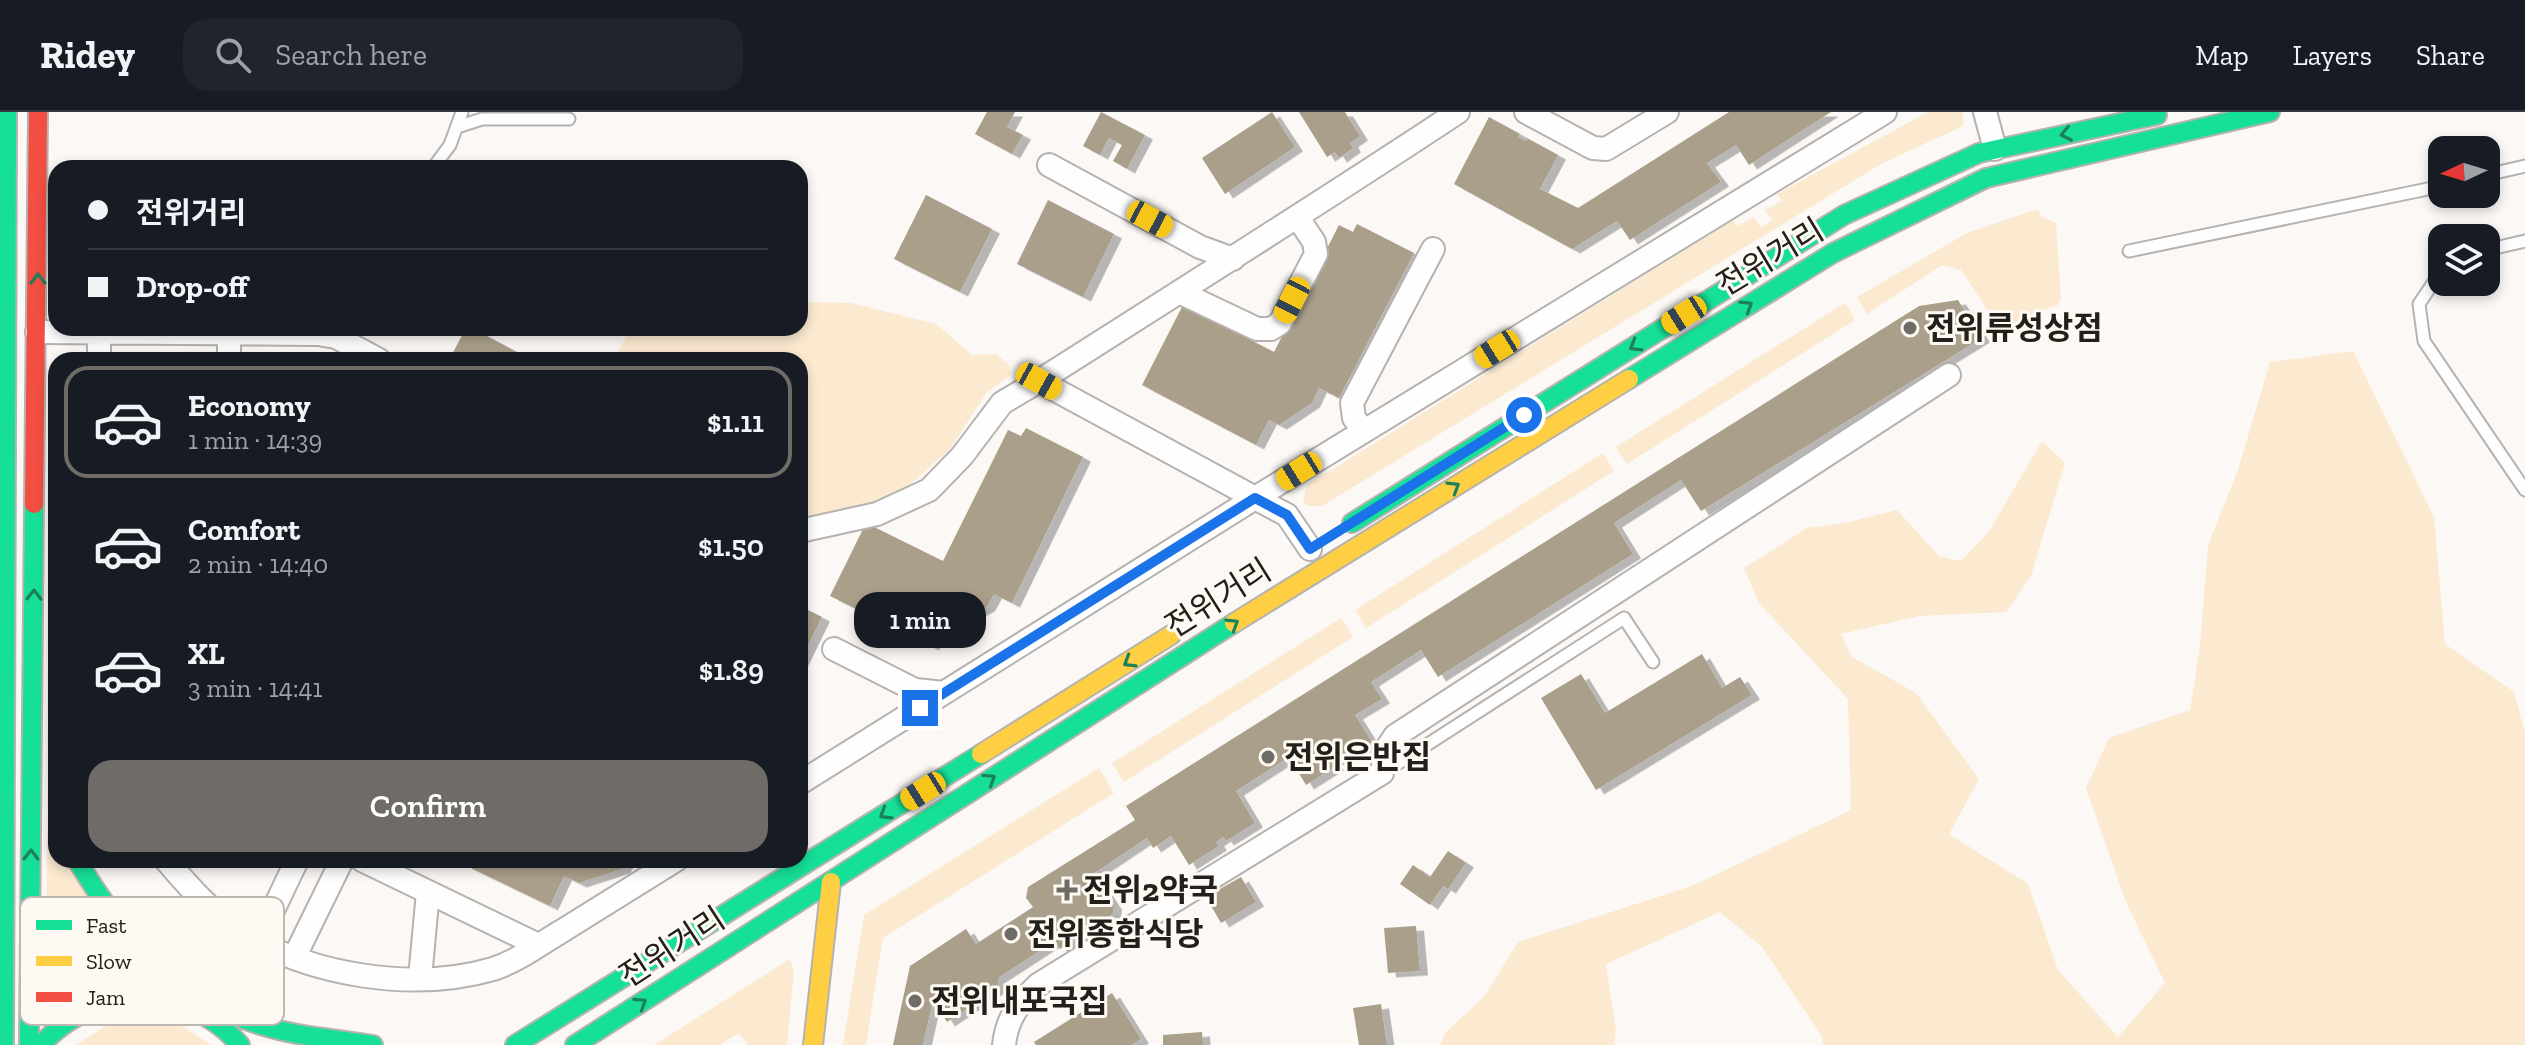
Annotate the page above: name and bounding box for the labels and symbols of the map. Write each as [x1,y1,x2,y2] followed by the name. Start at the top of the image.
[2059,125,2073,142] one-way arrow
[2428,136,2500,208] north arrow
[1123,197,1177,241] car
[1710,210,1830,304] street label: 전위거리
[29,272,47,285] one-way arrow
[1270,273,1314,327] car
[1657,292,1711,338] car
[1738,301,1752,316] one-way arrow
[1926,309,2103,347] place label: 전위류성상점
[1901,319,1919,337] marker: 전위류성상점
[1470,326,1524,372] car
[1629,336,1644,351] one-way arrow
[1012,359,1066,403] car
[1506,397,1542,433] route start
[1272,448,1326,494] car
[1445,482,1460,497] one-way arrow
[1158,551,1278,645] street label: 전위거리
[26,588,43,601] one-way arrow
[854,592,986,648] callout: 1 min
[1224,618,1239,634] one-way arrow
[1123,652,1138,667] one-way arrow
[902,690,938,726] route end
[1284,738,1431,776] place label: 전위은반집
[1259,748,1277,766] marker: 전위은반집
[896,768,950,814] car
[982,774,996,789] one-way arrow
[879,804,894,820] one-way arrow
[22,848,40,861] one-way arrow
[1083,871,1218,909] place label: 전위2약국
[1058,881,1076,899] marker: 전위2약국
[20,897,284,1025] legend
[612,899,732,995] street label: 전위거리
[86,912,127,939] text: Fast
[1027,915,1204,953] place label: 전위종합식당
[1002,925,1020,943] marker: 전위종합식당
[86,948,132,975] text: Slow
[931,982,1108,1020] place label: 전위내포국집
[86,984,125,1011] text: Jam
[906,992,924,1010] marker: 전위내포국집
[632,998,646,1013] one-way arrow

